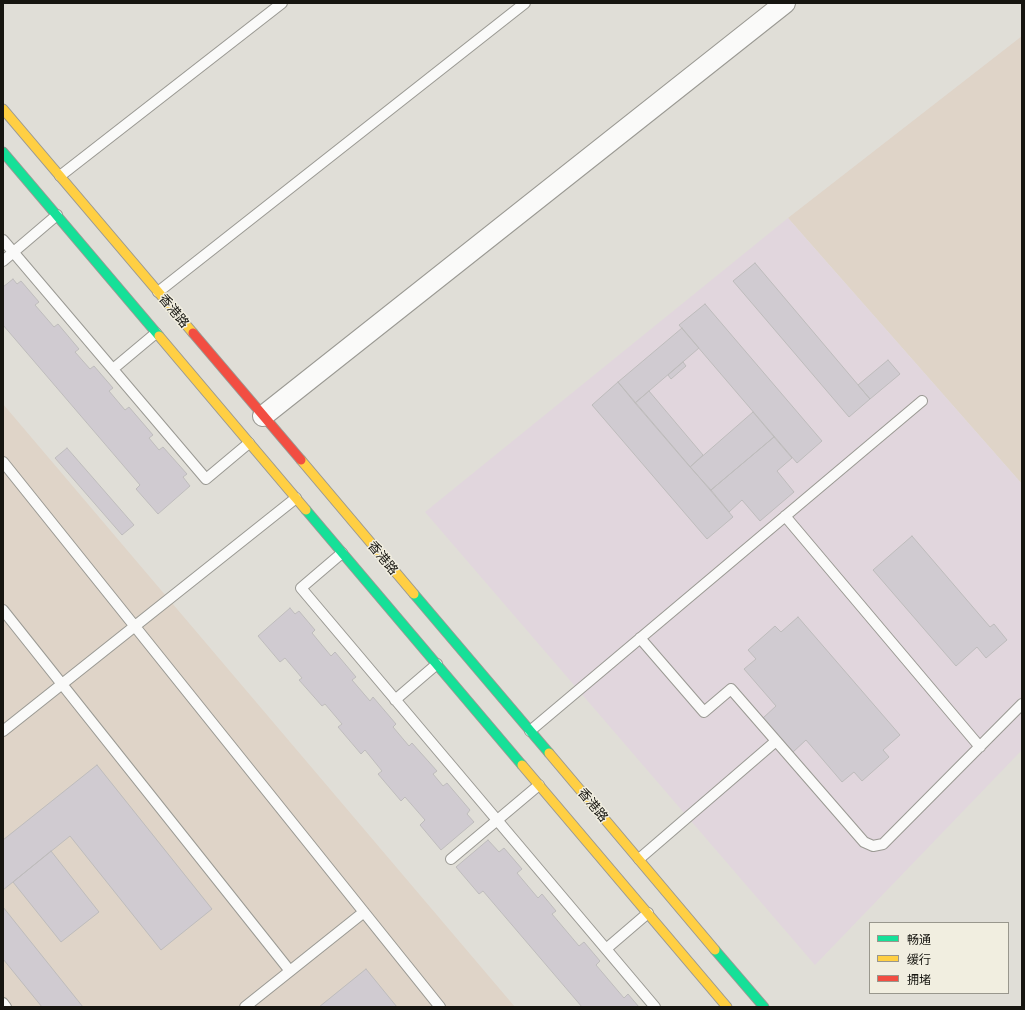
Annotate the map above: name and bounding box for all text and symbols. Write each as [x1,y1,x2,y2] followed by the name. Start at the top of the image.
[155,291,193,331] street label: 香港路
[364,538,402,578] street label: 香港路
[574,785,612,825] street label: 香港路
[869,922,1009,994] legend
[907,932,931,946] text: 畅通
[907,952,931,966] text: 缓行
[907,972,931,986] text: 拥堵

